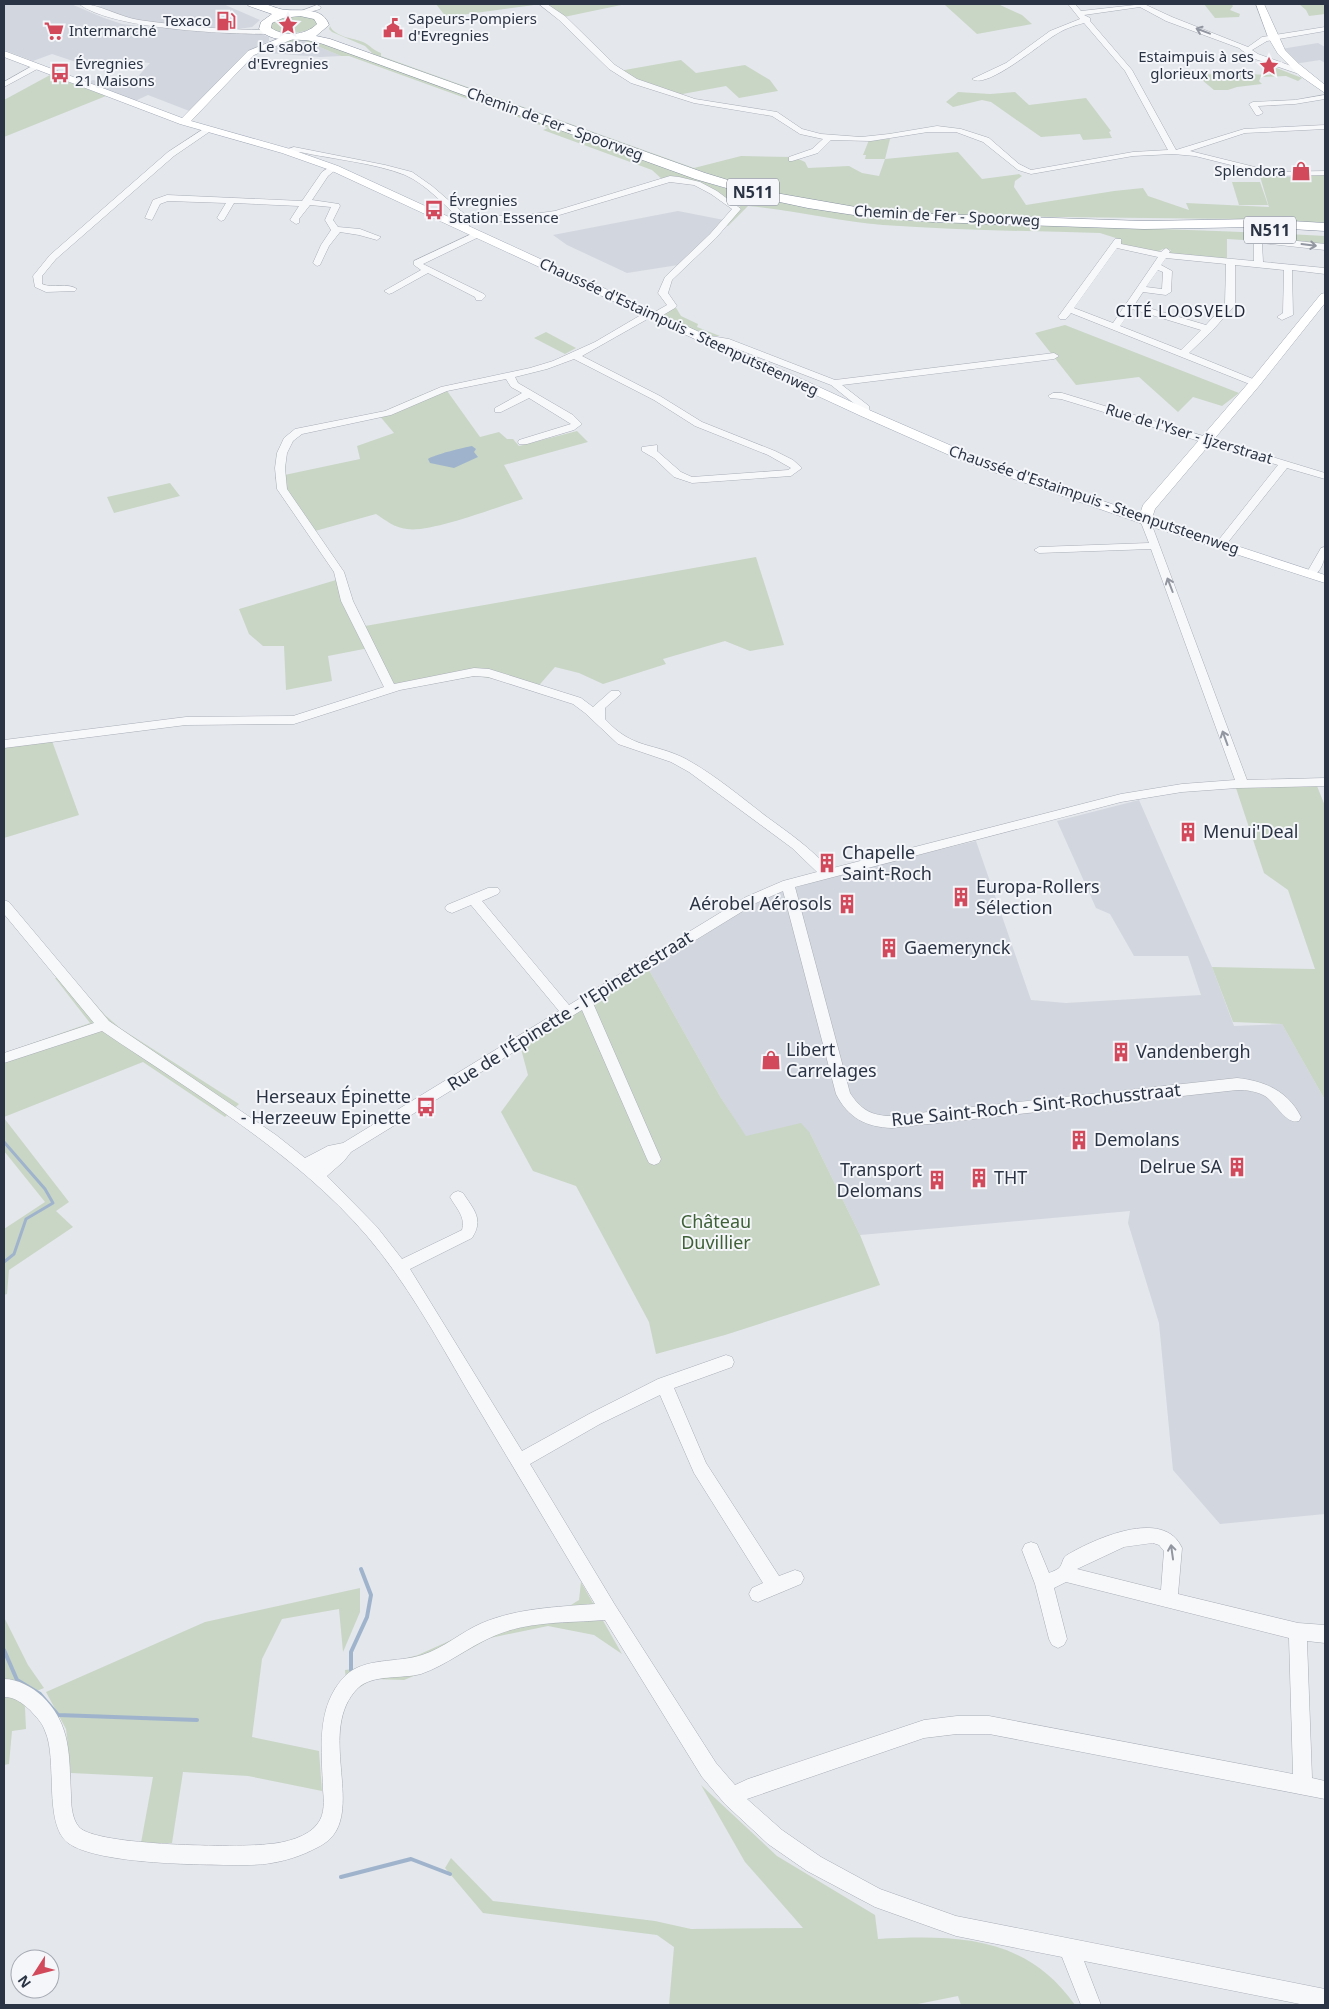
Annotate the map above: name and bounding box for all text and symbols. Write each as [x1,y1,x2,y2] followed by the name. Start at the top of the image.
[408,8,537,45] place label: Sapeurs-Pompiers d'Evregnies
[163,10,211,30] place label: Texaco
[215,10,237,32] fuel station icon: Texaco
[277,14,299,36] place icon: Le sabot d'Evregnies
[382,17,404,39] public building icon: Sapeurs-Pompiers d'Evregnies
[43,20,65,42] supermarket icon: Intermarché
[69,20,157,40] place label: Intermarché
[1195,26,1211,35] one-way arrow
[248,36,328,73] place label: Le sabot d'Evregnies
[1138,46,1254,83] place label: Estaimpuis à ses glorieux morts
[75,53,155,90] place label: Évregnies 21 Maisons
[1258,55,1280,77] place icon: Estaimpuis à ses glorieux morts
[49,62,71,84] bus stop icon: Évregnies 21 Maisons
[464,82,646,164] street label: Chemin de Fer - Spoorweg
[1214,160,1286,180] place label: Splendora
[1290,160,1312,182] shop icon: Splendora
[727,178,779,206] road number: N511
[449,190,559,227] place label: Évregnies Station Essence
[423,199,445,221] bus stop icon: Évregnies Station Essence
[854,200,1041,230] street label: Chemin de Fer - Spoorweg
[1244,216,1296,244] road number: N511
[1301,240,1317,250] one-way arrow
[537,252,822,400] street label: Chaussée d'Estaimpuis - Steenputsteenweg
[1116,300,1246,322] district label: CITÉ LOOSVELD
[1103,398,1276,468] street label: Rue de l'Yser - Ijzerstraat
[947,440,1242,558] street label: Chaussée d'Estaimpuis - Steenputsteenweg
[1165,577,1174,593] one-way arrow
[1220,730,1229,746] one-way arrow
[1203,819,1298,843] place label: Menui'Deal
[1177,821,1199,843] building icon: Menui'Deal
[842,840,932,885] place label: Chapelle Saint-Roch
[816,852,838,874] building icon: Chapelle Saint-Roch
[976,874,1100,919] place label: Europa-Rollers Sélection
[950,886,972,908] building icon: Europa-Rollers Sélection
[689,891,832,915] place label: Aérobel Aérosols
[836,893,858,915] building icon: Aérobel Aérosols
[442,924,697,1096] street label: Rue de l'Épinette - l'Epinettestraat
[904,935,1011,959] place label: Gaemerynck
[878,937,900,959] building icon: Gaemerynck
[786,1037,877,1082] place label: Libert Carrelages
[1136,1039,1251,1063] place label: Vandenbergh
[1110,1041,1132,1063] building icon: Vandenbergh
[760,1049,782,1071] shop icon: Libert Carrelages
[890,1077,1182,1131] street label: Rue Saint-Roch - Sint-Rochusstraat
[241,1084,411,1129] place label: Herseaux Épinette - Herzeeuw Epinette
[415,1096,437,1118] bus stop icon: Herseaux Épinette - Herzeeuw Epinette
[1094,1127,1180,1151] place label: Demolans
[1068,1129,1090,1151] building icon: Demolans
[1139,1154,1222,1178] place label: Delrue SA
[1226,1156,1248,1178] building icon: Delrue SA
[837,1157,922,1202] place label: Transport Delomans
[994,1165,1027,1189] place label: THT
[968,1167,990,1189] building icon: THT
[926,1169,948,1191] building icon: Transport Delomans
[681,1209,751,1254] park label: Château Duvillier
[1167,1544,1177,1560] one-way arrow
[10,1949,60,1999] north arrow
[13,1972,35,1992] text: N

